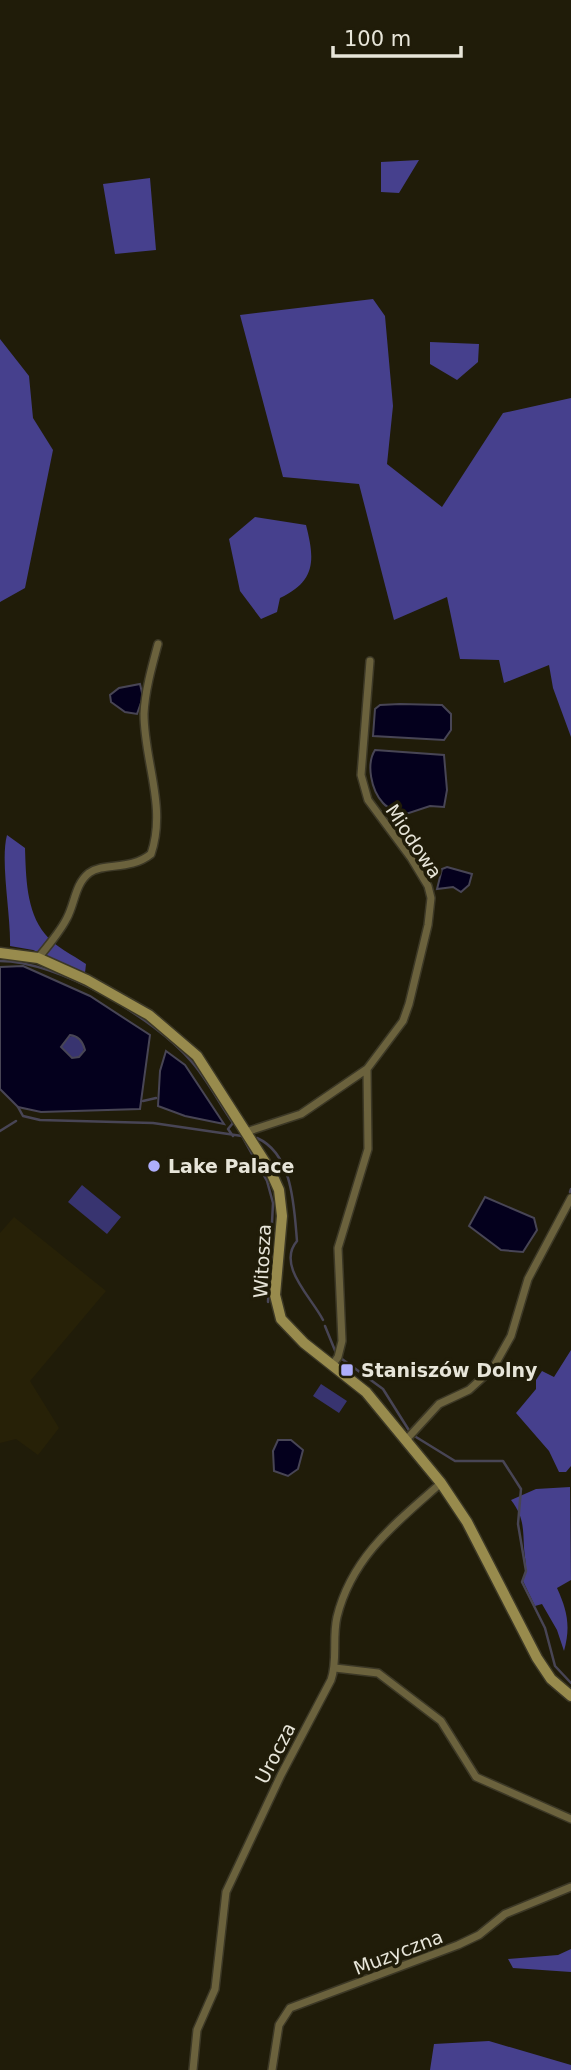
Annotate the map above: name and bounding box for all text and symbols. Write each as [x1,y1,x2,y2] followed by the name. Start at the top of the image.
[333,14,461,58] scale bar
[344,27,411,51] text: 100 m
[381,800,447,882] street label: Miodowa
[168,1155,294,1177] place label: Lake Palace
[146,1158,162,1174] marker: Lake Palace
[249,1223,275,1299] street label: Witosza
[361,1359,538,1381] place label: Staniszów Dolny
[339,1362,355,1378] marker: Staniszów Dolny
[250,1719,300,1787] street label: Urocza
[350,1925,446,1979] street label: Muzyczna

